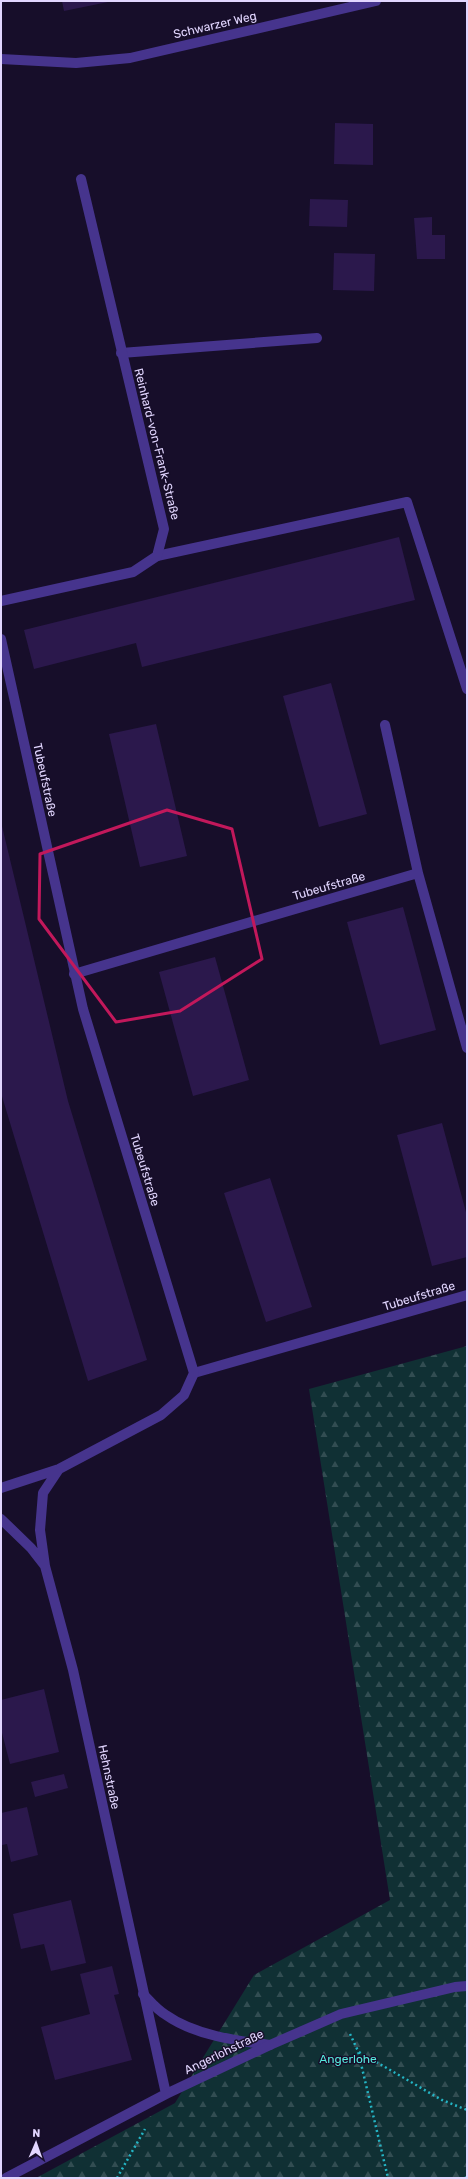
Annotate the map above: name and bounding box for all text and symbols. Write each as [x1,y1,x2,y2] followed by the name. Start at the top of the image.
[172,9,258,41] street label: Schwarzer Weg
[131,367,183,521] street label: Reinhard-von-Frank-Straße
[30,742,60,818] street label: Tubeufstraße
[291,869,367,903] street label: Tubeufstraße
[127,1132,163,1208] street label: Tubeufstraße
[381,1278,457,1314] street label: Tubeufstraße
[95,1743,123,1811] street label: Hehnstraße
[182,2027,266,2077] street label: Angerlohstraße
[319,2052,377,2066] park label: Angerlohe
[16,2123,56,2163] north arrow
[32,2127,41,2140] text: N

